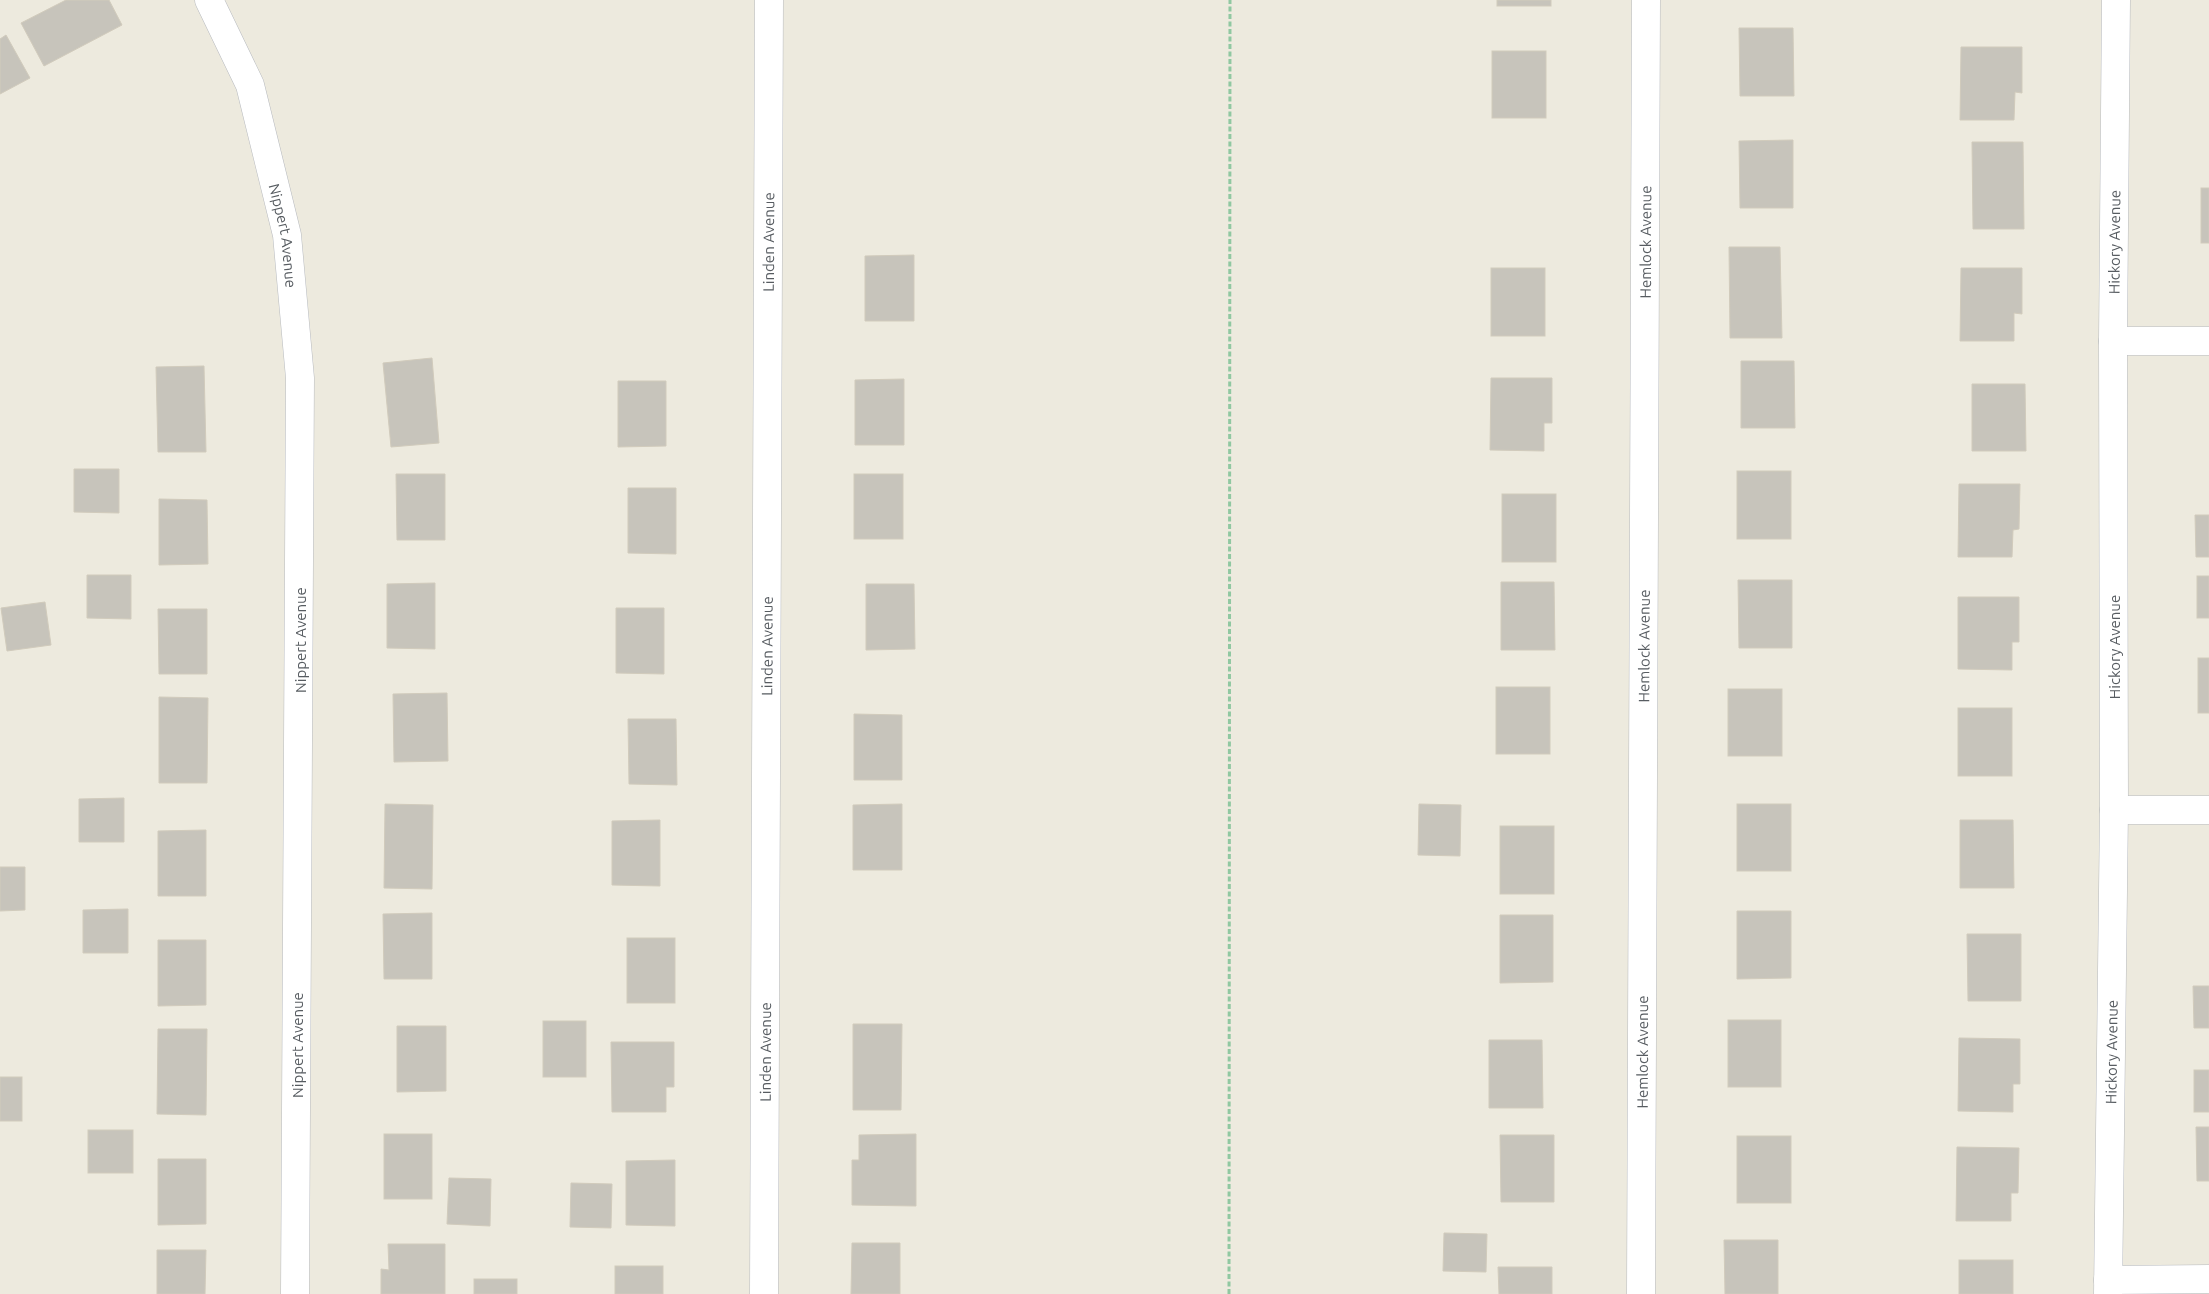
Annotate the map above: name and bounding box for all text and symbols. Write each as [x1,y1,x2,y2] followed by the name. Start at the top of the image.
[266,182,300,289] street label: Nippert Avenue
[1636,185,1654,299] street label: Hemlock Avenue
[2105,190,2123,294] street label: Hickory Avenue
[759,192,777,292] street label: Linden Avenue
[292,587,309,693] street label: Nippert Avenue
[1635,589,1652,703] street label: Hemlock Avenue
[2106,595,2123,699] street label: Hickory Avenue
[758,596,775,696] street label: Linden Avenue
[289,992,306,1098] street label: Nippert Avenue
[1633,995,1651,1109] street label: Hemlock Avenue
[2102,1000,2120,1104] street label: Hickory Avenue
[756,1002,774,1102] street label: Linden Avenue

